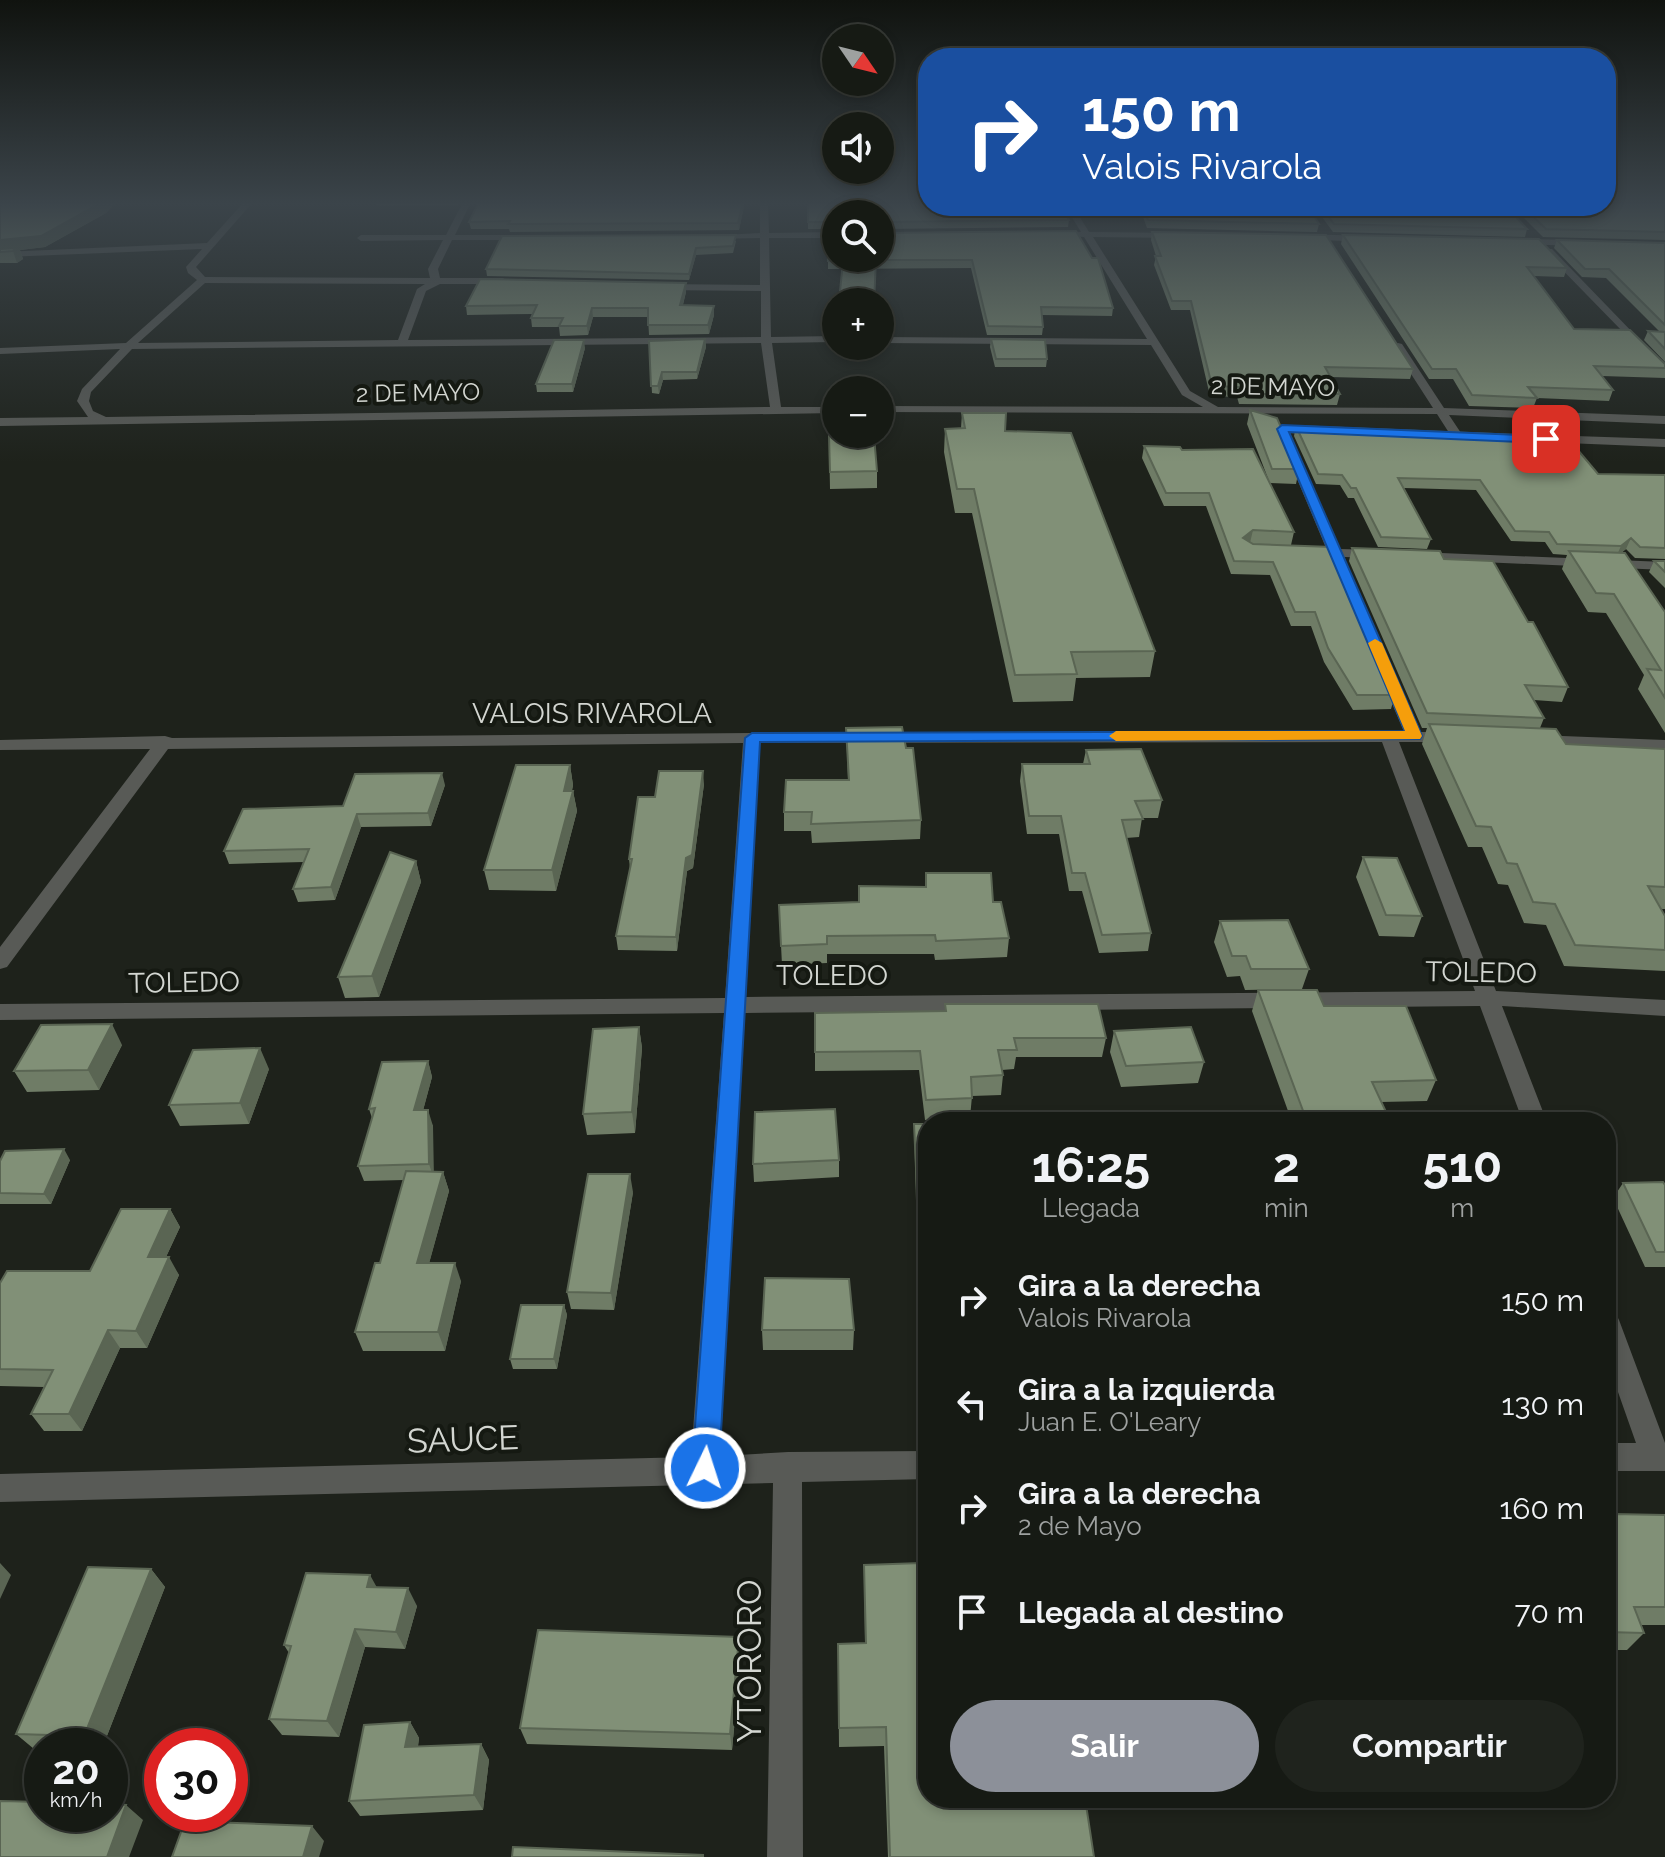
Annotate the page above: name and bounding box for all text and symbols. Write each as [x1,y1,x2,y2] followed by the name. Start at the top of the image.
[822,24,894,96] north arrow
[822,24,894,448] map controls
[1082,78,1241,144] text: 150 m
[950,80,1054,184] icon: right
[822,112,894,184] button: sound
[1082,145,1322,187] text: Valois Rivarola
[822,200,894,272] button: search
[822,288,894,360] button: +
[1211,371,1335,402] street label: 2 DE MAYO
[822,376,894,448] button: −
[356,377,480,408] street label: 2 DE MAYO
[1512,405,1580,473] pin
[1524,417,1568,461] icon: arrive
[472,697,712,730] street label: VALOIS RIVAROLA
[1425,955,1537,990] street label: TOLEDO
[776,959,888,992] street label: TOLEDO
[128,965,240,1000] street label: TOLEDO
[1032,1137,1150,1193] text: 16:25
[1273,1137,1300,1193] text: 2
[1422,1137,1502,1193] text: 510
[1042,1193,1140,1223] text: Llegada
[1264,1193,1309,1223] text: min
[1450,1193,1474,1223] text: m
[1018,1268,1261,1303] text: Gira a la derecha
[950,1278,994,1322] icon: right
[1501,1283,1584,1318] text: 150 m
[1018,1303,1192,1333] text: Valois Rivarola
[1018,1372,1275,1407] text: Gira a la izquierda
[950,1382,994,1426] icon: left
[1502,1387,1584,1422] text: 130 m
[1018,1407,1201,1437] text: Juan E. O'Leary
[406,1417,520,1461] street label: SAUCE
[663,1426,747,1510] position arrow
[1018,1476,1261,1511] text: Gira a la derecha
[950,1486,994,1530] icon: right
[1499,1491,1584,1526] text: 160 m
[1018,1511,1142,1541] text: 2 de Mayo
[729,1579,769,1743] street label: YTORORO
[950,1590,994,1634] icon: arrive
[1018,1595,1284,1630] text: Llegada al destino
[1514,1595,1584,1630] text: 70 m
[950,1700,1259,1792] button: Salir
[1275,1700,1584,1792] button: Compartir
[144,1728,248,1832] speed limit sign: 30
[52,1746,100,1793] text: 20
[50,1788,102,1812] text: km/h

